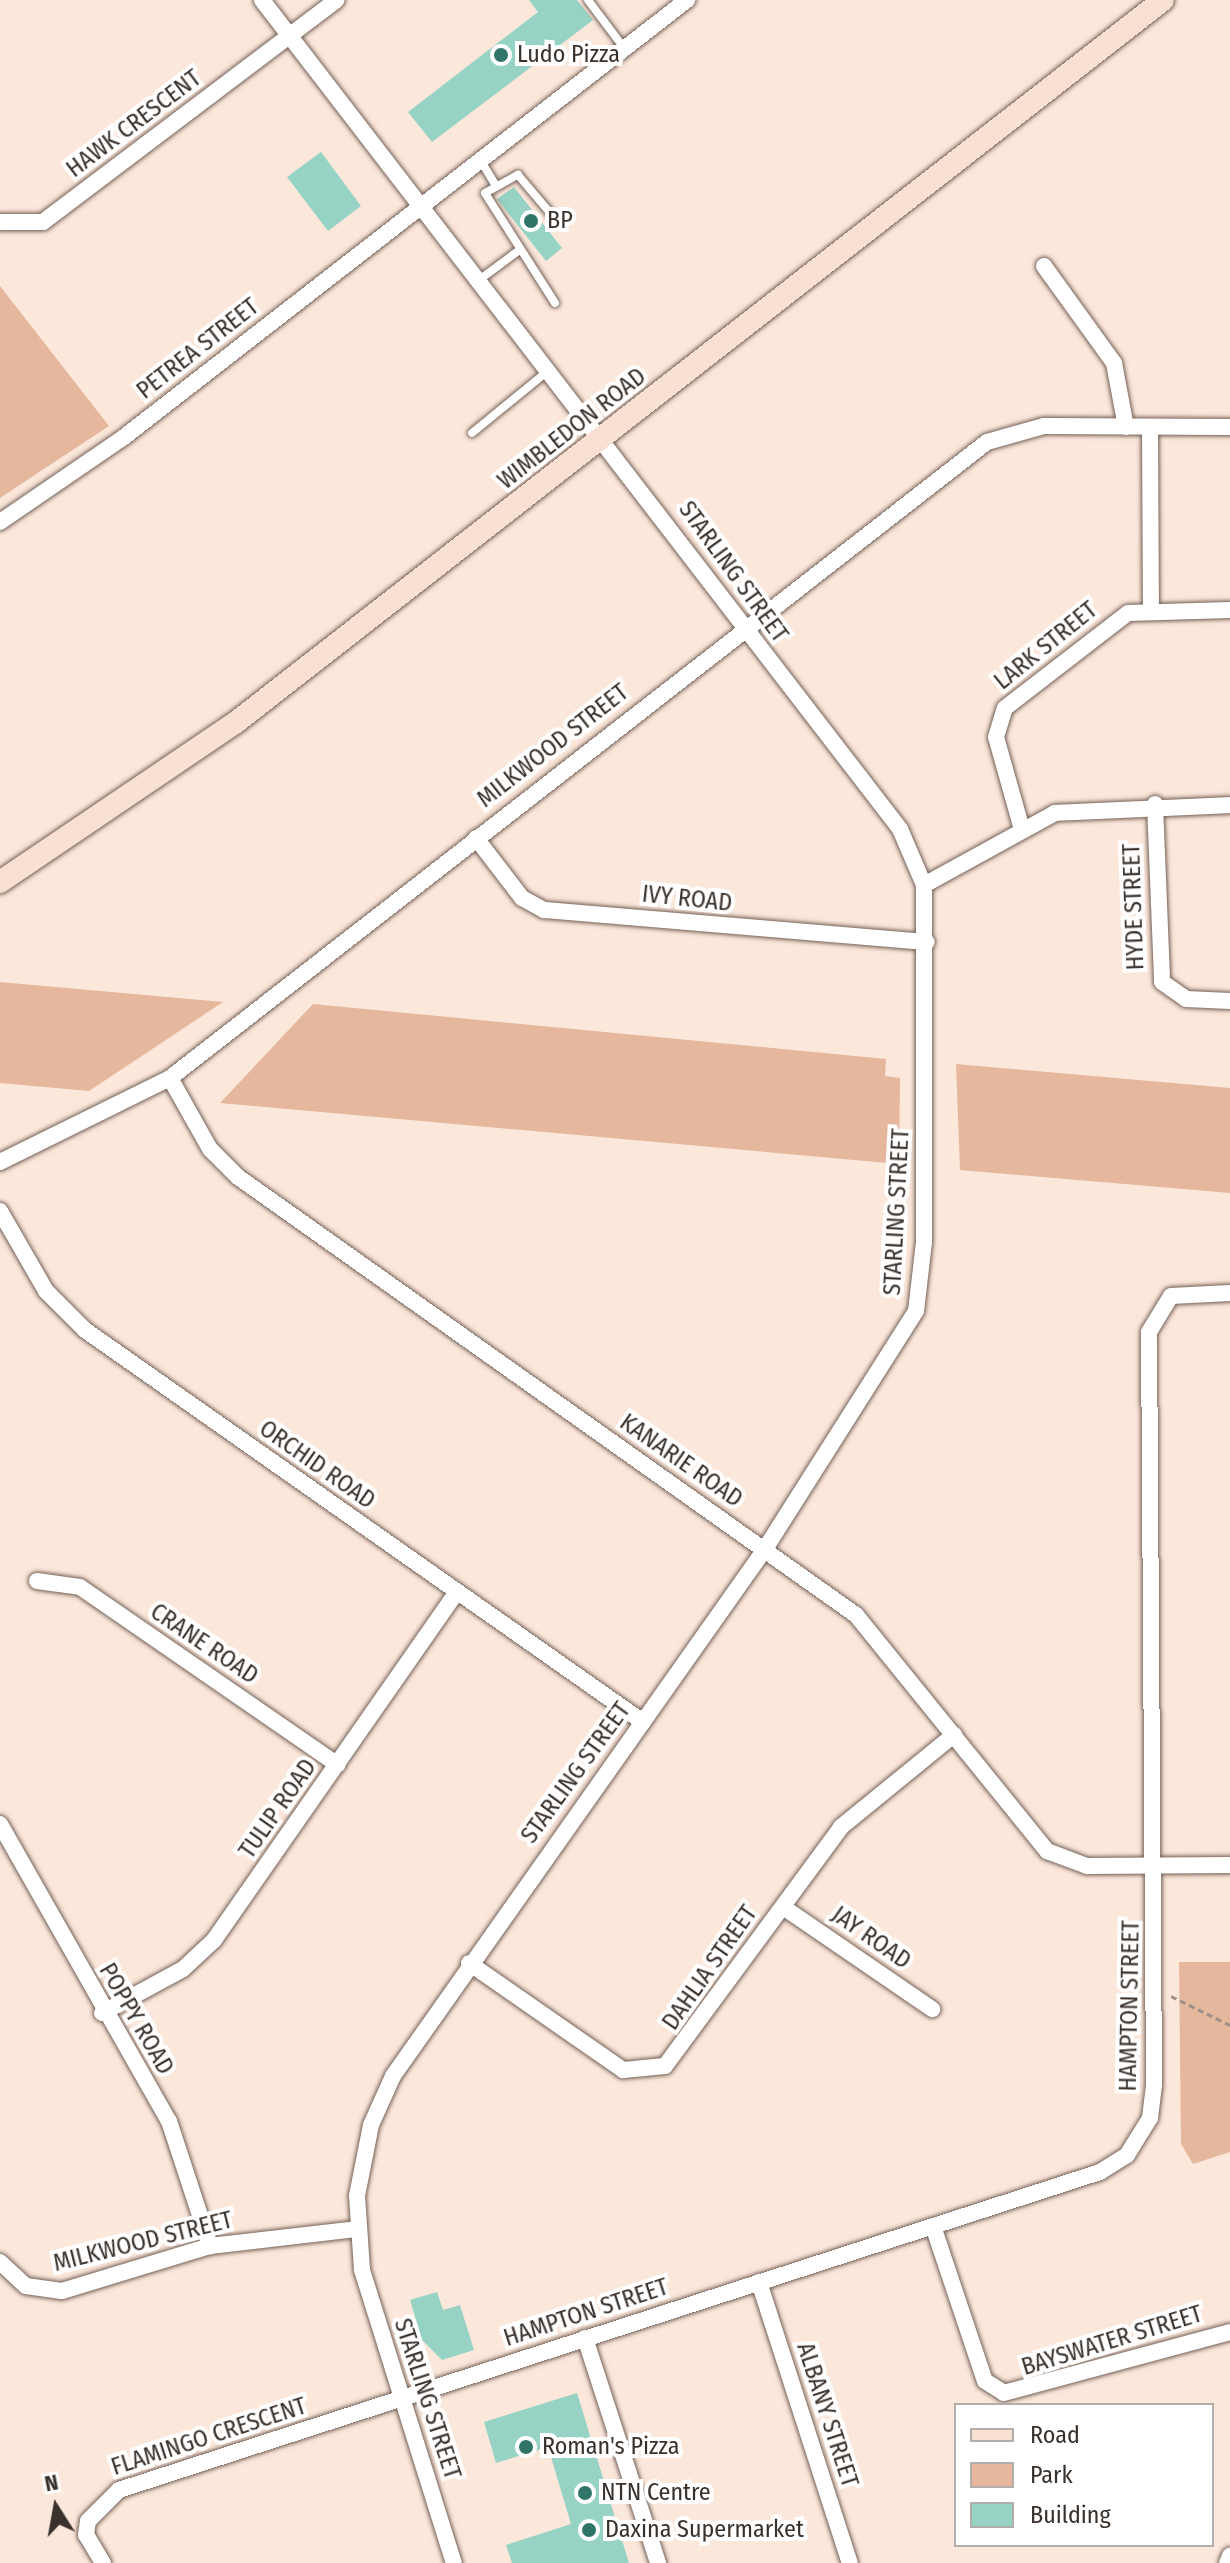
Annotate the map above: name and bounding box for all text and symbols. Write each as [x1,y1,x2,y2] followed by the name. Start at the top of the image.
[517,41,620,69] place label: Ludo Pizza
[492,46,510,64] marker: Ludo Pizza
[61,64,207,184] street label: HAWK CRESCENT
[547,207,573,235] place label: BP
[522,212,540,230] marker: BP
[131,292,265,406] street label: PETREA STREET
[492,362,652,496] street label: WIMBLEDON ROAD
[672,496,794,648] street label: STARLING STREET
[989,596,1103,696] street label: LARK STREET
[472,678,634,814] street label: MILKWOOD STREET
[1117,843,1151,971] street label: HYDE STREET
[641,880,733,918] street label: IVY ROAD
[878,1128,916,1296] street label: STARLING STREET
[614,1408,748,1514] street label: KANARIE ROAD
[254,1415,380,1515] street label: ORCHID ROAD
[145,1597,263,1691] street label: CRANE ROAD
[515,1697,637,1849] street label: STARLING STREET
[233,1754,323,1864] street label: TULIP ROAD
[657,1900,763,2036] street label: DAHLIA STREET
[826,1900,916,1976] street label: JAY ROAD
[1114,1920,1146,2092] street label: HAMPTON STREET
[93,1958,179,2080] street label: POPPY ROAD
[50,2206,236,2278] street label: MILKWOOD STREET
[500,2273,672,2353] street label: HAMPTON STREET
[1018,2300,1206,2382] street label: BAYSWATER STREET
[387,2315,467,2483] street label: STARLING STREET
[790,2339,864,2491] street label: ALBANY STREET
[108,2392,310,2482] street label: FLAMINGO CRESCENT
[954,2403,1214,2547] legend
[1030,2421,1080,2449] text: Road
[542,2433,679,2461] place label: Roman's Pizza
[517,2438,535,2456] marker: Roman's Pizza
[1030,2461,1073,2489] text: Park
[16,2467,96,2547] north arrow
[42,2468,60,2497] text: N
[601,2479,711,2507] place label: NTN Centre
[576,2484,594,2502] marker: NTN Centre
[1030,2501,1111,2529] text: Building
[605,2516,804,2544] place label: Daxina Supermarket
[580,2521,598,2539] marker: Daxina Supermarket

